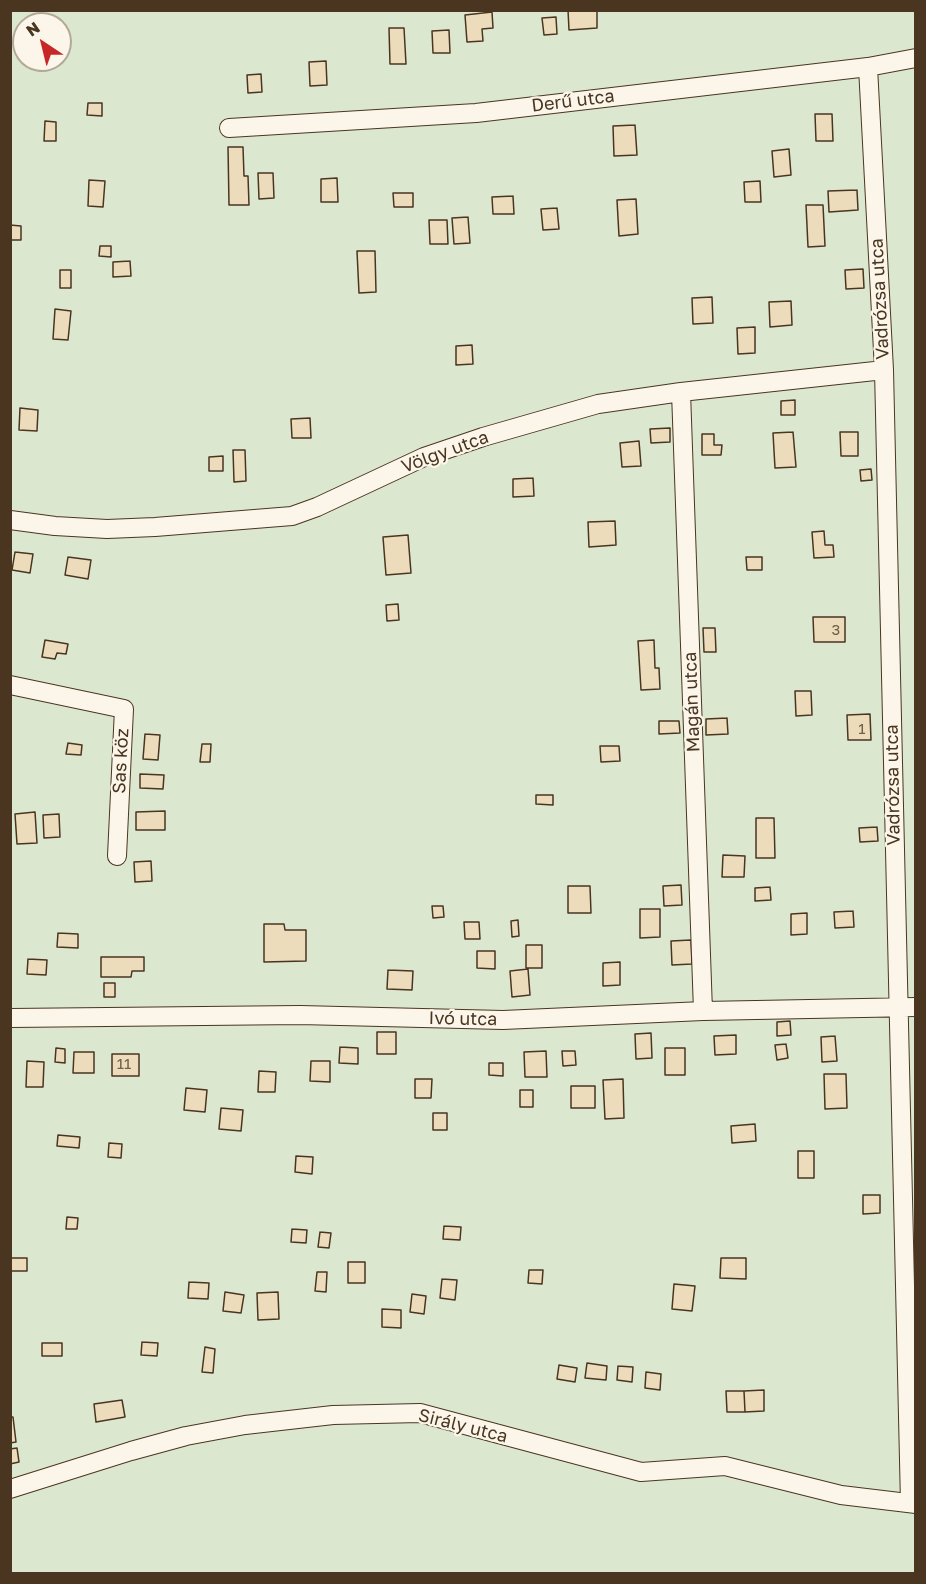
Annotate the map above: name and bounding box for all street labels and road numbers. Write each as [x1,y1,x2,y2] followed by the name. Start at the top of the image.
[530,85,616,117] street label: Derű utca
[866,238,894,360] street label: Vadrózsa utca
[399,426,491,478] street label: Völgy utca
[679,651,705,753] street label: Magán utca
[881,724,905,846] street label: Vadrózsa utca
[109,728,133,794] street label: Sas köz
[428,1008,498,1030] street label: Ivó utca
[416,1404,510,1448] street label: Sirály utca

